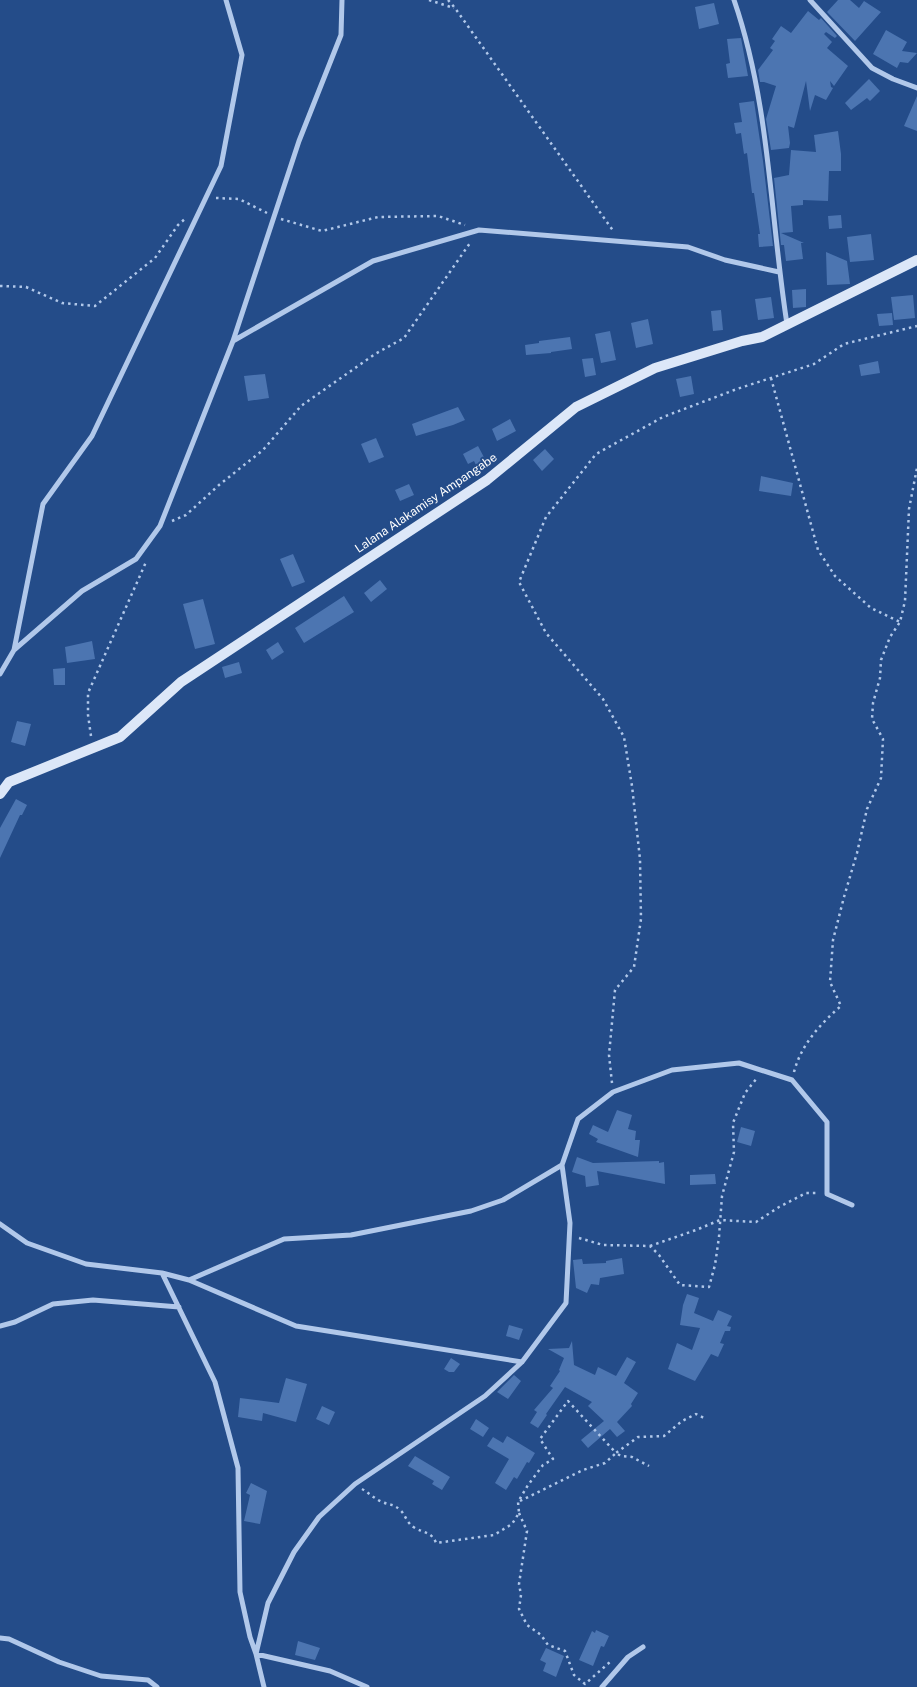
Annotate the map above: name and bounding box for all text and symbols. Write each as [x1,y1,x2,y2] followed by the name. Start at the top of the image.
[352,450,500,556] street label: Lalana Alakamisy Ampangabe

